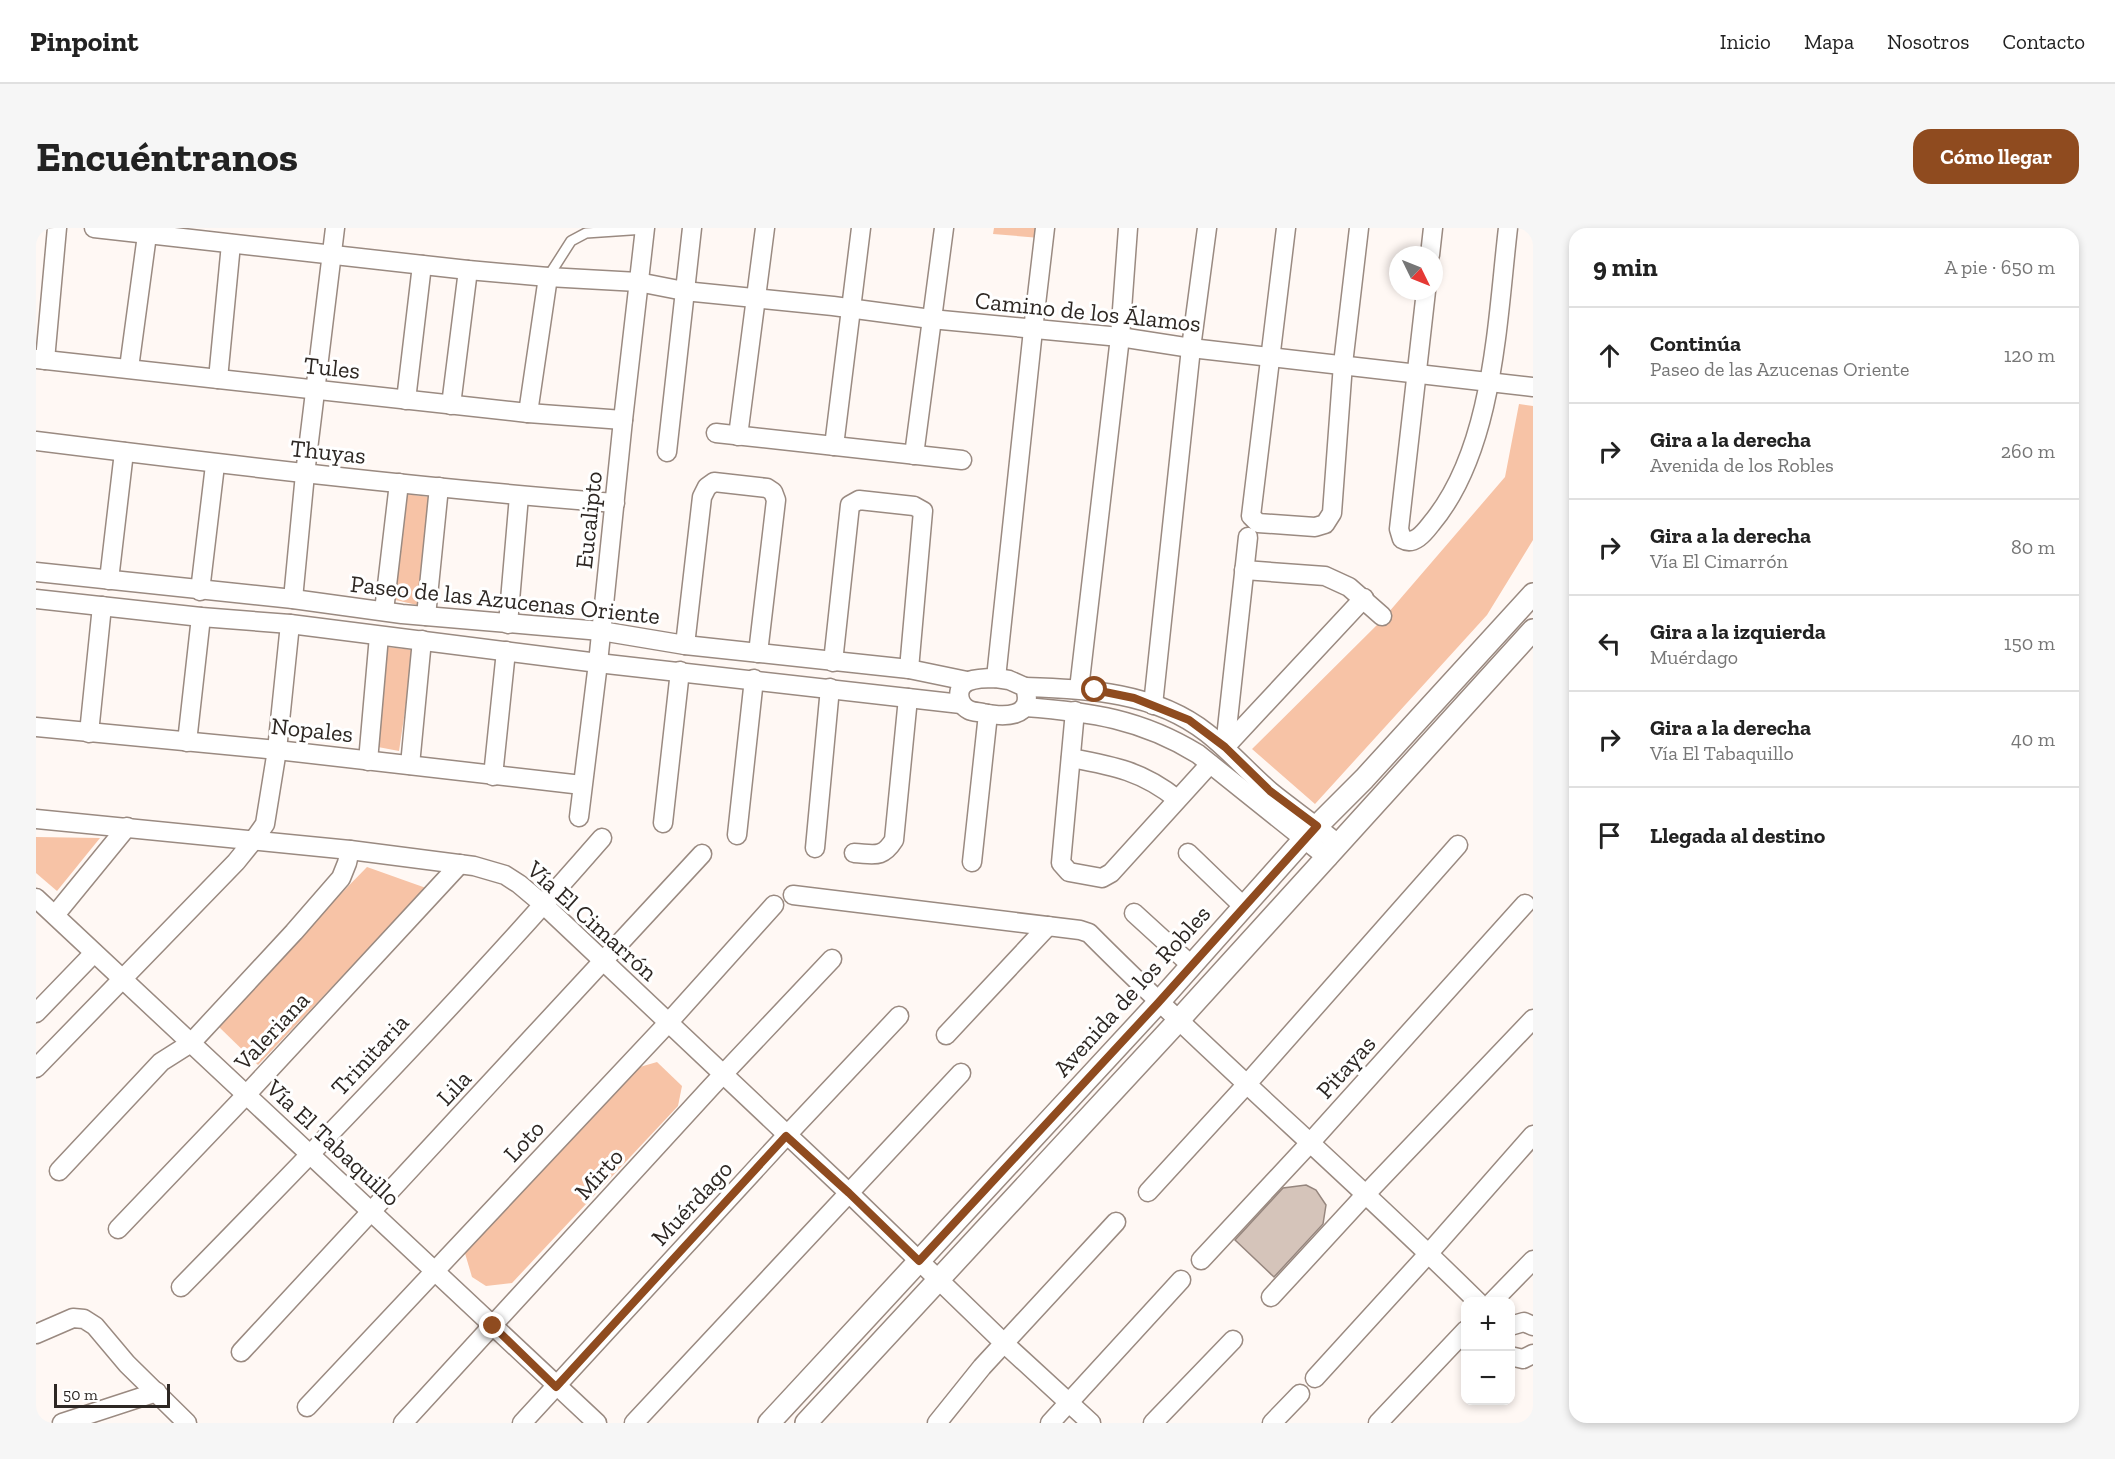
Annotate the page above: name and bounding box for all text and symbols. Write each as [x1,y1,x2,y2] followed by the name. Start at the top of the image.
[30,25,138,58] text: Pinpoint
[1720,29,1771,54] text: Inicio
[1804,29,1854,54] text: Mapa
[1887,29,1969,54] text: Nosotros
[2002,29,2085,54] text: Contacto
[1913,129,2079,184] button: Cómo llegar
[36,131,298,182] text: Encuéntranos
[1389,246,1443,300] north arrow
[1593,251,1658,283] text: 9 min
[1945,255,2055,279] text: A pie · 650 m
[974,285,1202,338] street label: Camino de los Álamos
[1650,330,1741,357] text: Continúa
[1593,339,1626,372] icon: ahead
[2004,343,2055,367] text: 120 m
[302,350,362,385] street label: Tules
[1650,357,1909,381] text: Paseo de las Azucenas Oriente
[1650,426,1811,453] text: Gira a la derecha
[289,433,367,470] street label: Thuyas
[1593,435,1626,468] icon: right
[2001,439,2055,463] text: 260 m
[1650,453,1834,477] text: Avenida de los Robles
[569,470,608,570] street label: Eucalipto
[1650,522,1811,549] text: Gira a la derecha
[1593,531,1626,564] icon: right
[2011,535,2055,559] text: 80 m
[1650,549,1788,573] text: Vía El Cimarrón
[349,569,661,630] street label: Paseo de las Azucenas Oriente
[1650,618,1826,645] text: Gira a la izquierda
[1593,627,1626,660] icon: left
[2004,631,2055,655] text: 150 m
[1650,645,1738,669] text: Muérdago
[1081,676,1107,702] route start
[270,711,355,748] street label: Nopales
[1650,714,1811,741] text: Gira a la derecha
[1593,723,1626,756] icon: right
[2011,727,2055,751] text: 40 m
[1650,741,1794,765] text: Vía El Tabaquillo
[1593,819,1626,852] icon: arrive
[1650,822,1825,849] text: Llegada al destino
[520,854,664,987] street label: Vía El Cimarrón
[1047,899,1216,1082] street label: Avenida de los Robles
[227,985,316,1077] street label: Valeriana
[325,1008,415,1101] street label: Trinitaria
[1310,1029,1381,1104] street label: Pitayas
[430,1064,477,1111] street label: Lila
[260,1072,406,1212] street label: Vía El Tabaquillo
[497,1114,550,1168] street label: Loto
[568,1142,629,1205] street label: Mirto
[645,1154,738,1251] street label: Muérdago
[1461,1297,1515,1405] map controls
[1461,1297,1515,1351] button: +
[479,1312,505,1338] route end
[1461,1351,1515,1405] button: −
[54,1381,170,1408] scale bar
[63,1385,98,1404] text: 50 m

